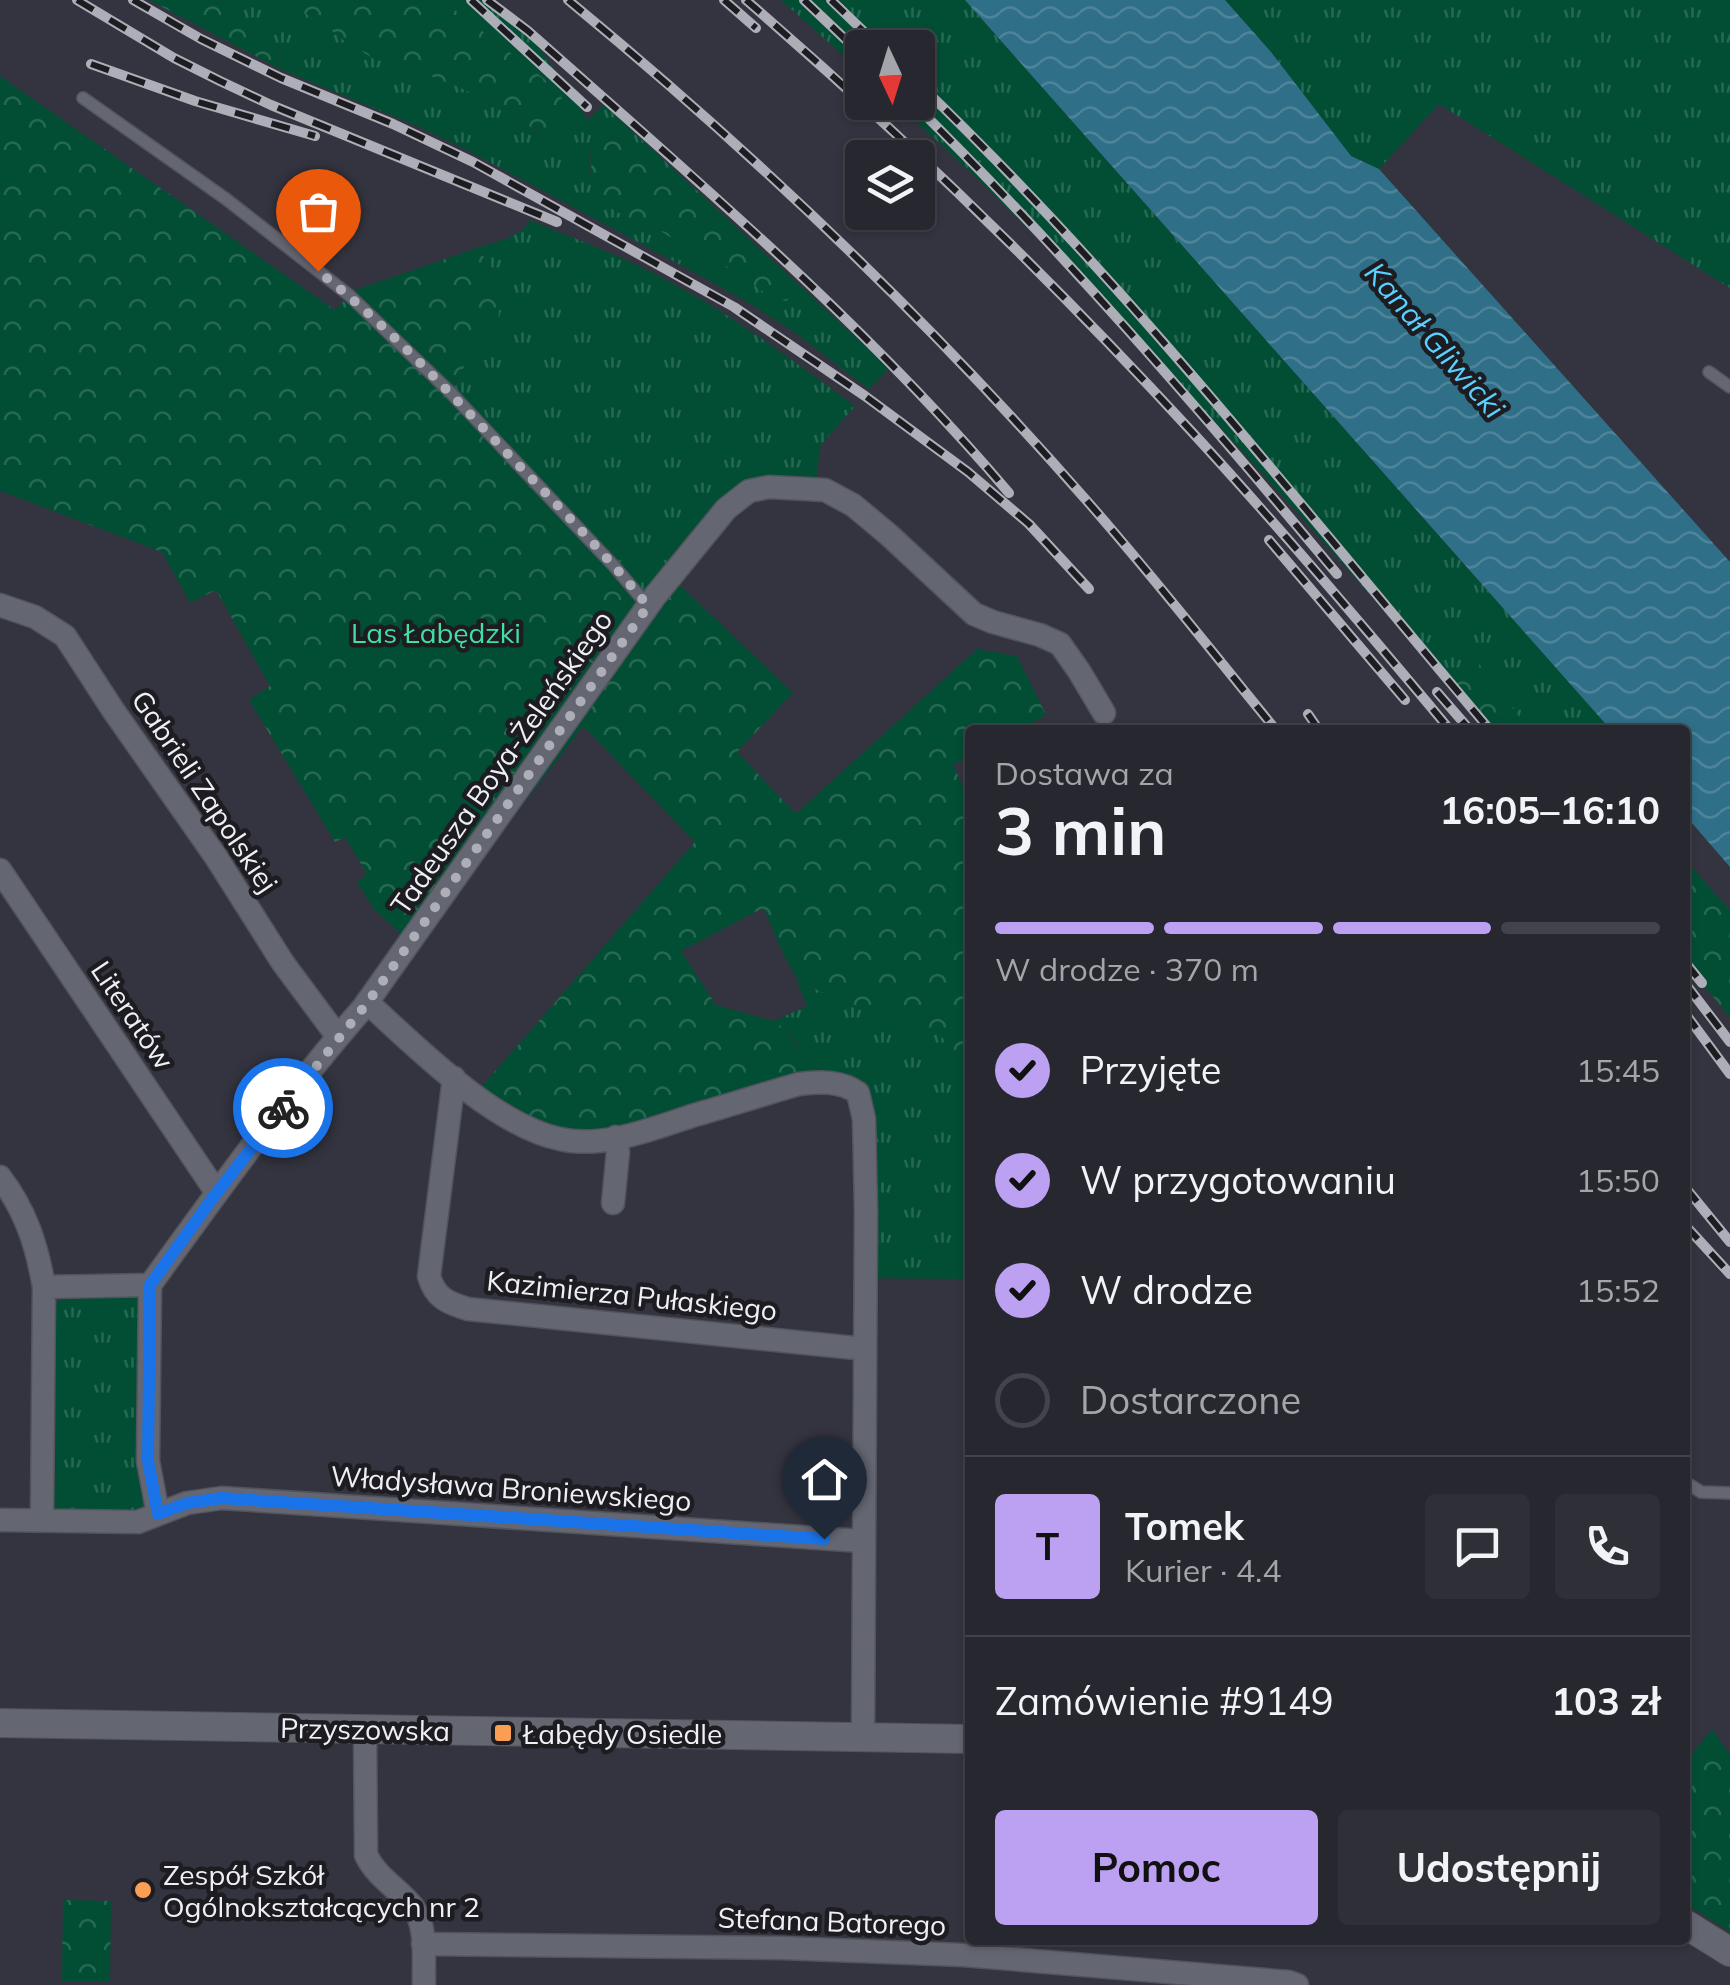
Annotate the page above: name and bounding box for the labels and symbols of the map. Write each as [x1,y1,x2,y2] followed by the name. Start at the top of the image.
[845,30,935,120] north arrow
[276,169,361,272] pin
[1357,254,1514,426] water label: Kanał Gliwicki
[383,603,619,921] street label: Tadeusza Boya-Żeleńskiego
[351,615,521,650] park label: Las Łabędzki
[124,683,286,899] street label: Gabrieli Zapolskiej
[84,954,182,1076] street label: Literatów
[233,1058,333,1158] courier
[485,1262,779,1328] street label: Kazimierza Pułaskiego
[782,1437,867,1540] pin
[329,1458,693,1518] street label: Władysława Broniewskiego
[280,1710,450,1748] street label: Przyszowska
[522,1716,722,1751] place label: Łabędy Osiedle
[492,1722,514,1744] marker: Łabędy Osiedle
[163,1857,480,1924] place label: Zespół Szkół Ogólnokształcących nr 2
[132,1879,154,1901] marker: Zespół Szkół Ogólnokształcących nr 2
[717,1900,947,1942] street label: Stefana Batorego

